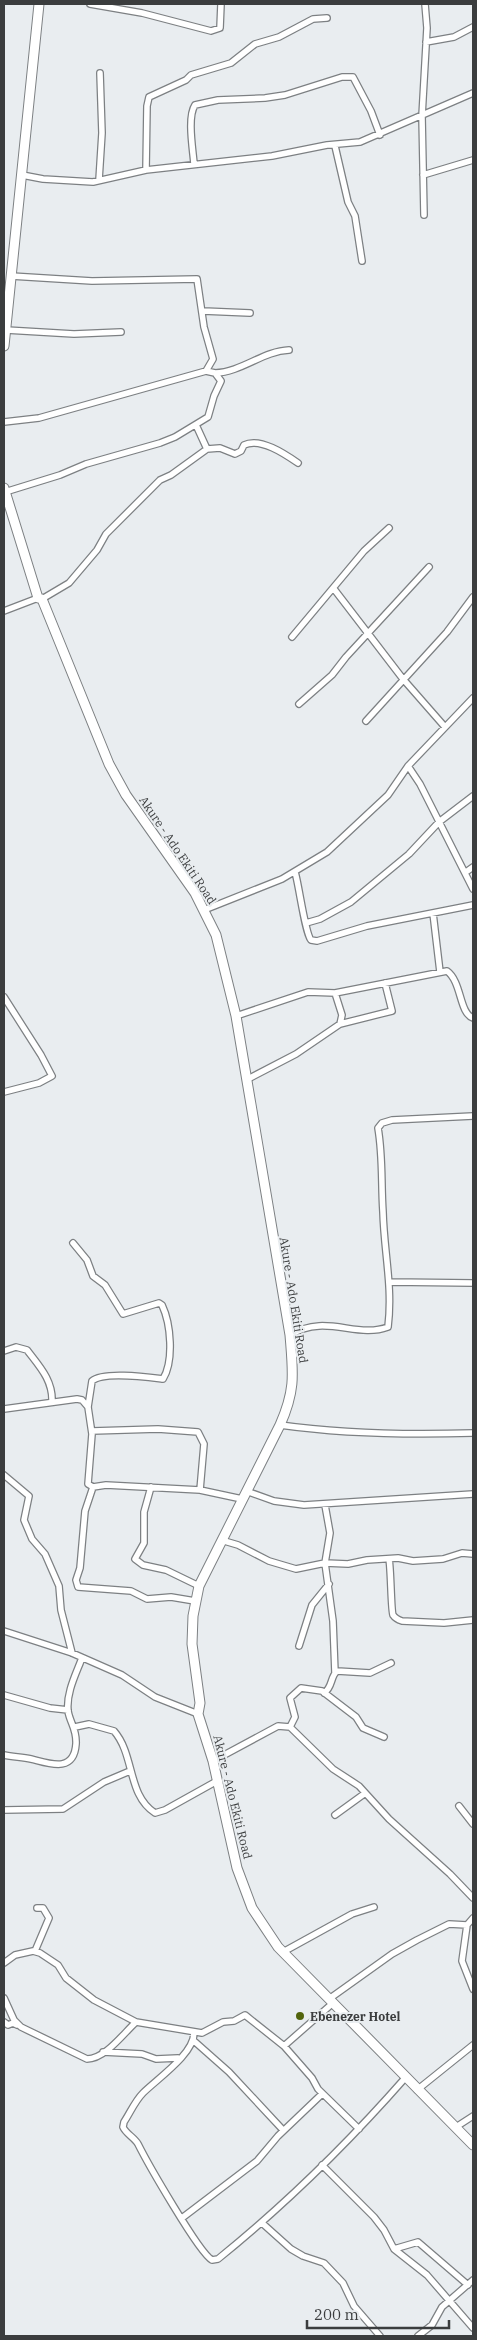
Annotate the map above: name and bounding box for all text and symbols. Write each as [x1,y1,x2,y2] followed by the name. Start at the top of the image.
[136,793,220,907] street label: Akure - Ado Ekiti Road
[277,1236,311,1364] street label: Akure - Ado Ekiti Road
[210,1733,256,1861] street label: Akure - Ado Ekiti Road
[310,2009,400,2024] place label: Ebenezer Hotel
[294,2010,306,2022] marker: Ebenezer Hotel
[307,2298,450,2330] scale bar
[314,2305,359,2324] text: 200 m

